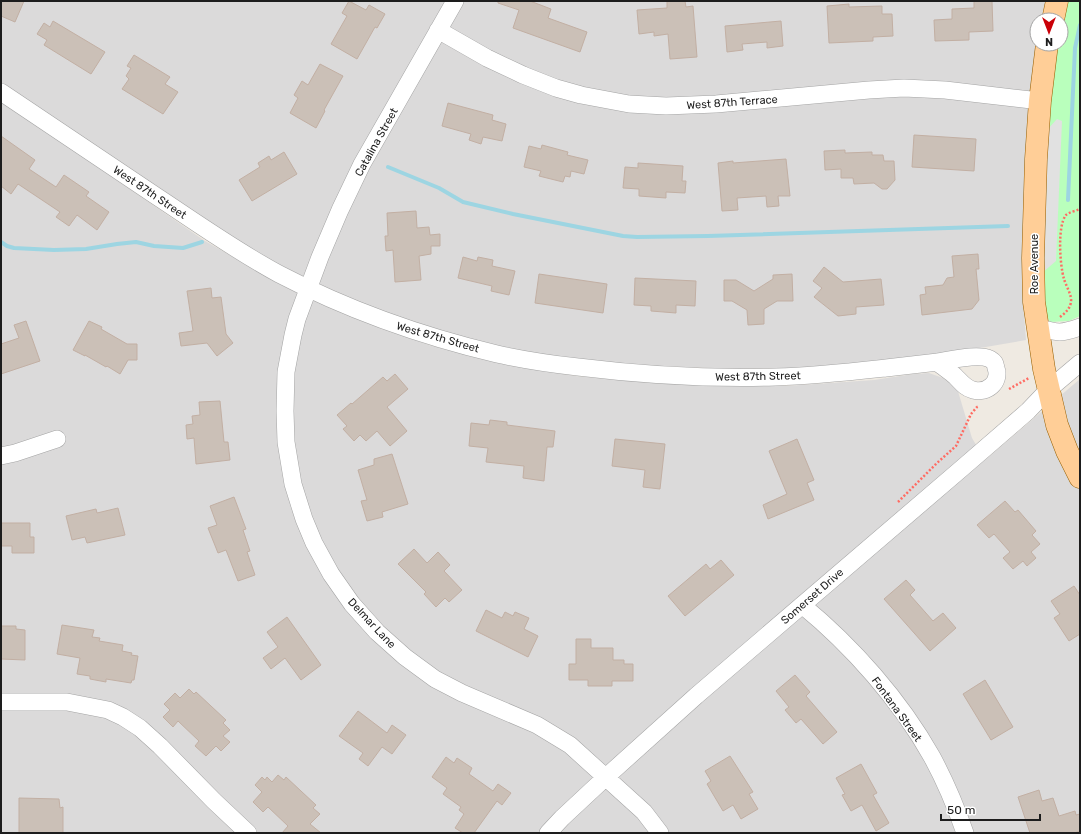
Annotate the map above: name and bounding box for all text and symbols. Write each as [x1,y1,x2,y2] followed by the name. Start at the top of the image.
[1029,12,1069,52] north arrow
[1045,35,1053,48] text: N
[686,93,778,112] street label: West 87th Terrace
[352,105,401,179] street label: Catalina Street
[111,163,189,222] street label: West 87th Street
[1028,234,1041,294] street label: Roe Avenue
[395,319,481,356] street label: West 87th Street
[715,369,802,384] street label: West 87th Street
[778,566,846,627] street label: Somerset Drive
[345,596,398,651] street label: Delmar Lane
[869,674,925,745] street label: Fontana Street
[941,796,1040,822] scale bar
[947,803,975,817] text: 50 m

